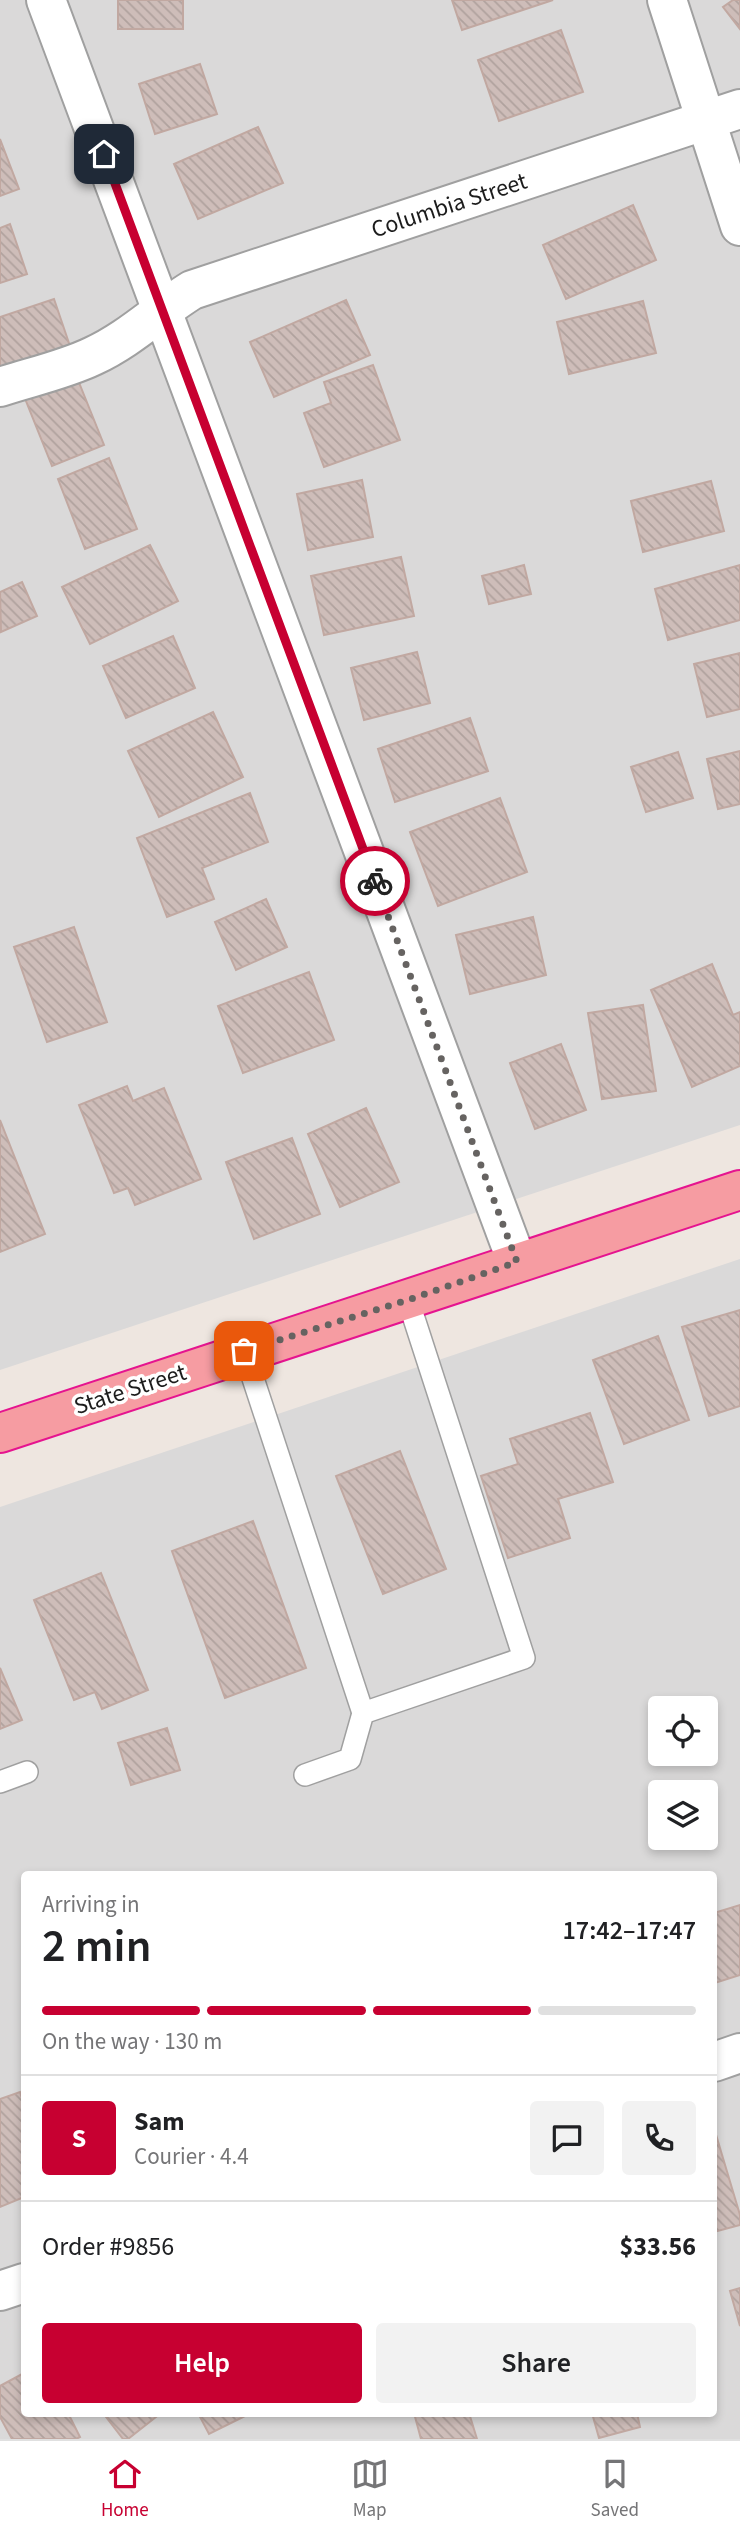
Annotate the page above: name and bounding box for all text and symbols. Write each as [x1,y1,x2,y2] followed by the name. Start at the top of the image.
[74,124,134,184] pin
[85,135,123,173] icon: home
[367,164,532,247] street label: Columbia Street
[340,846,410,916] courier
[356,862,394,900] icon: bike
[214,1321,274,1381] pin
[225,1332,263,1370] icon: bag
[69,1355,191,1424] street label: State Street
[648,1696,718,1850] map controls
[648,1696,718,1766] button: locate
[648,1780,718,1850] button: layers
[42,1888,140,1921] text: Arriving in
[563,1912,696,1949] text: 17:42–17:47
[42,1914,151,1979] text: 2 min
[42,2025,222,2058] text: On the way · 130 m
[530,2101,604,2175] button: chat
[622,2101,696,2175] button: phone
[134,2103,184,2140] text: Sam
[72,2120,86,2157] text: S
[134,2140,249,2173] text: Courier · 4.4
[42,2228,174,2265] text: Order #9856
[620,2228,696,2265] text: $33.56
[42,2323,362,2403] button: Help
[376,2323,696,2403] button: Share
[101,2455,149,2524] tab: Home
[351,2455,389,2524] tab: Map
[591,2455,639,2524] tab: Saved

